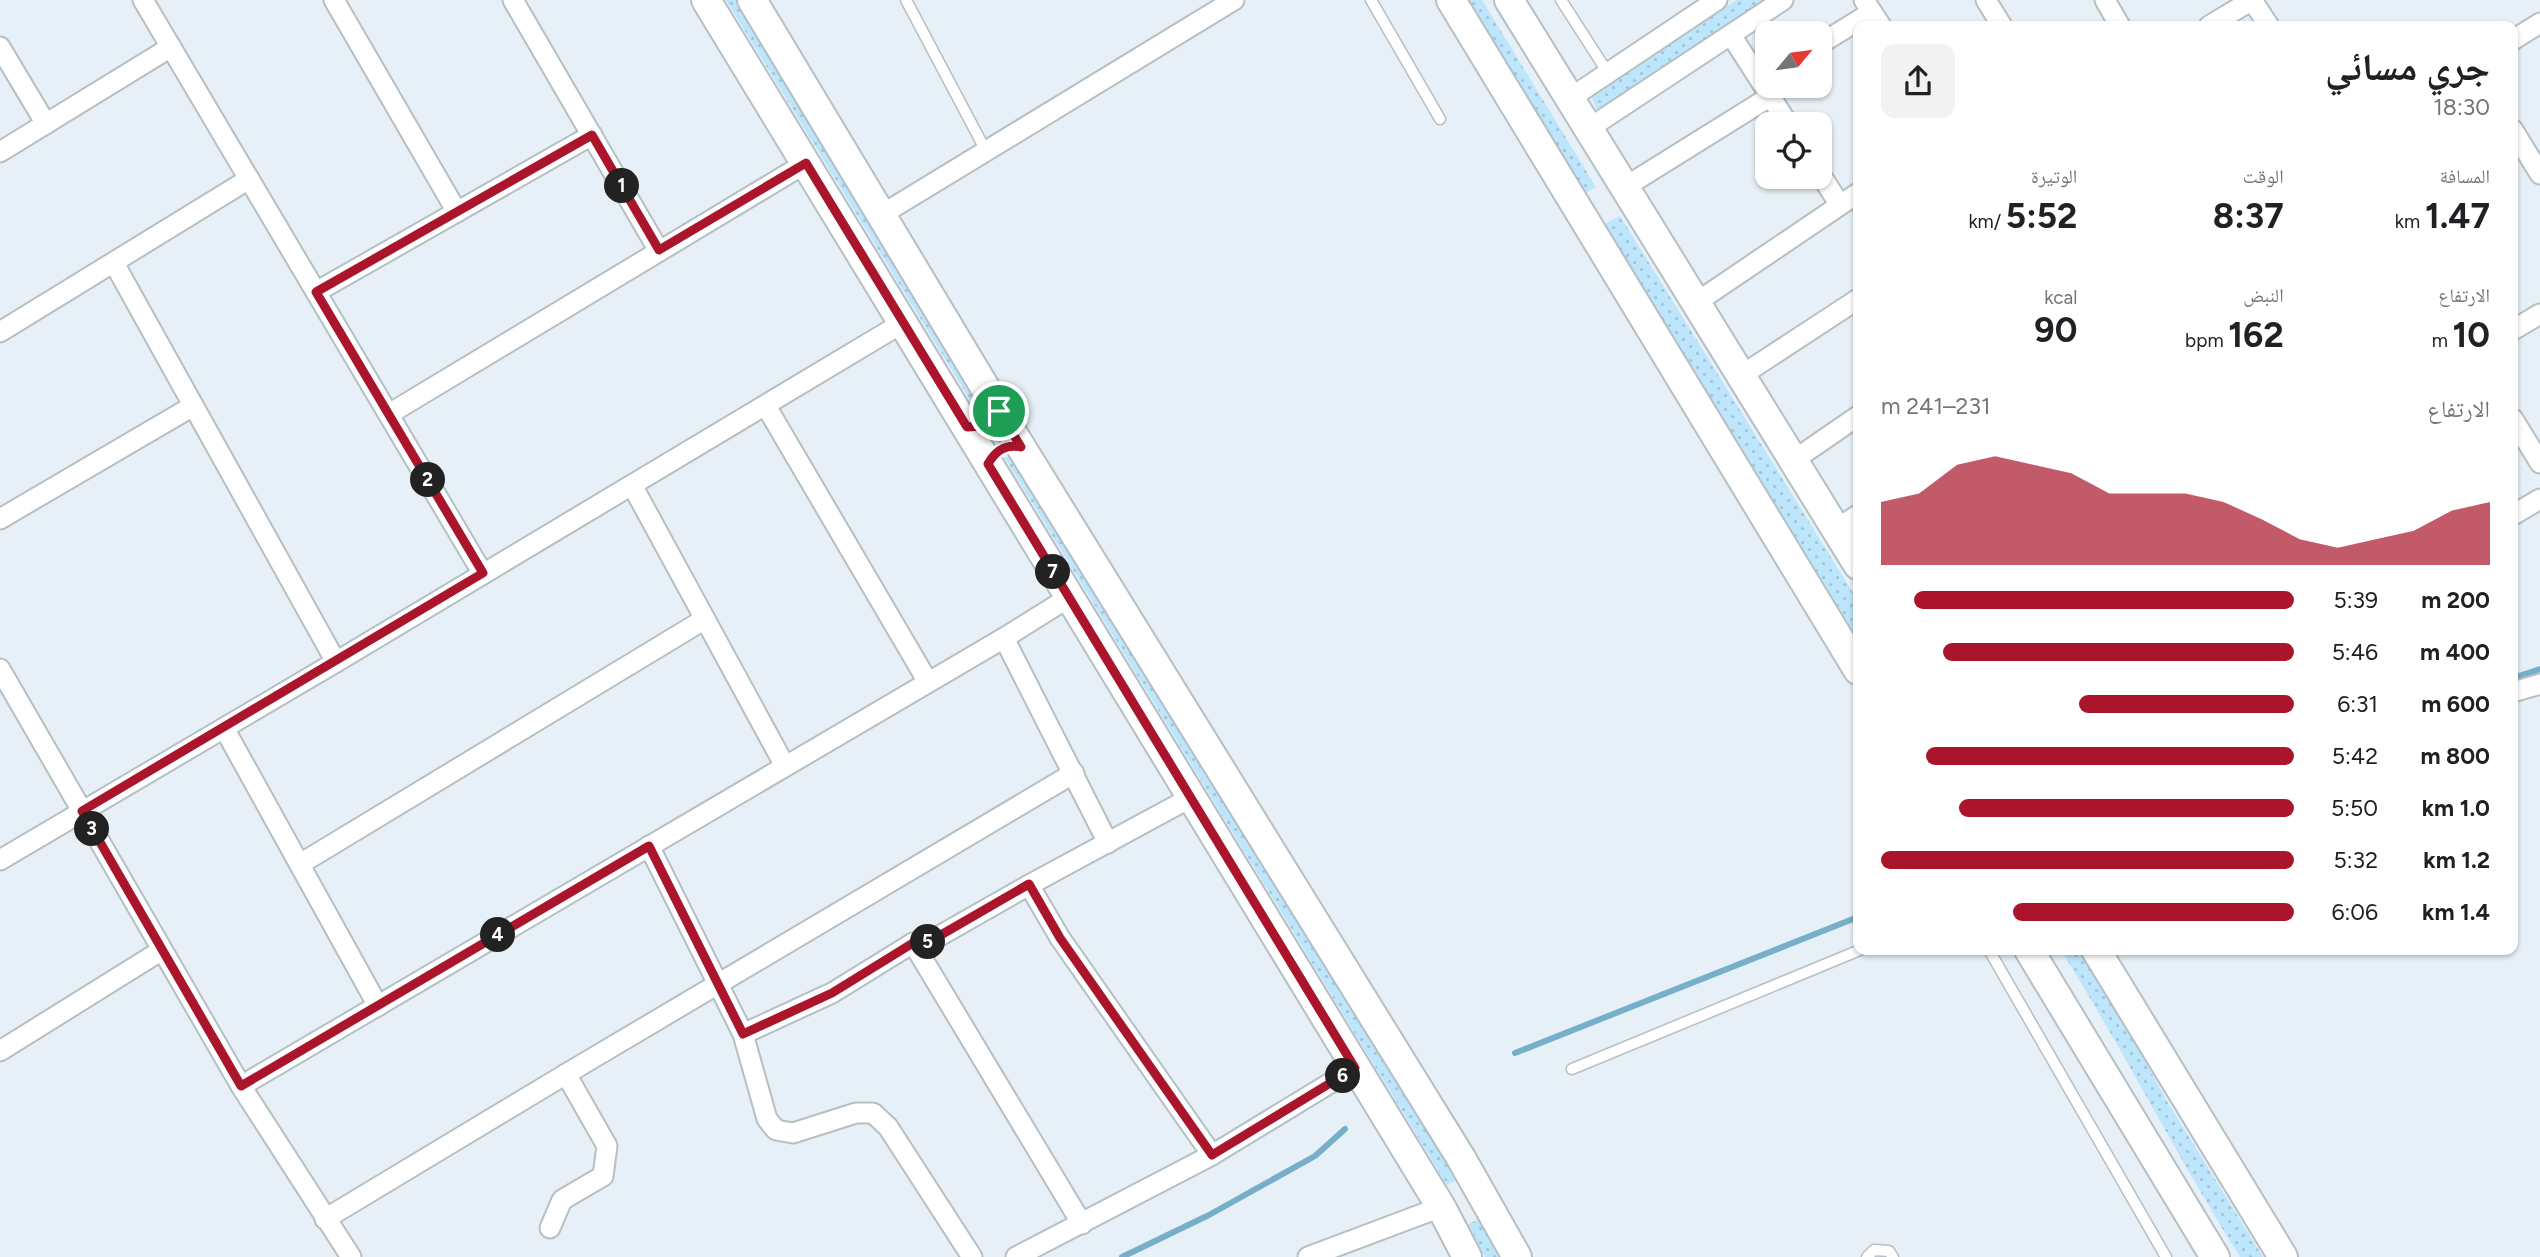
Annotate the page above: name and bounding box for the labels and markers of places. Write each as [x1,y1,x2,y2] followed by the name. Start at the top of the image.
[604,168,640,204] pin: 1
[969,381,1029,441] pin
[410,462,446,498] pin: 2
[1036,554,1070,590] pin: 7
[74,812,110,846] pin: 3
[480,918,516,953] pin: 4
[911,925,946,960] pin: 5
[1326,1058,1360,1094] pin: 6

